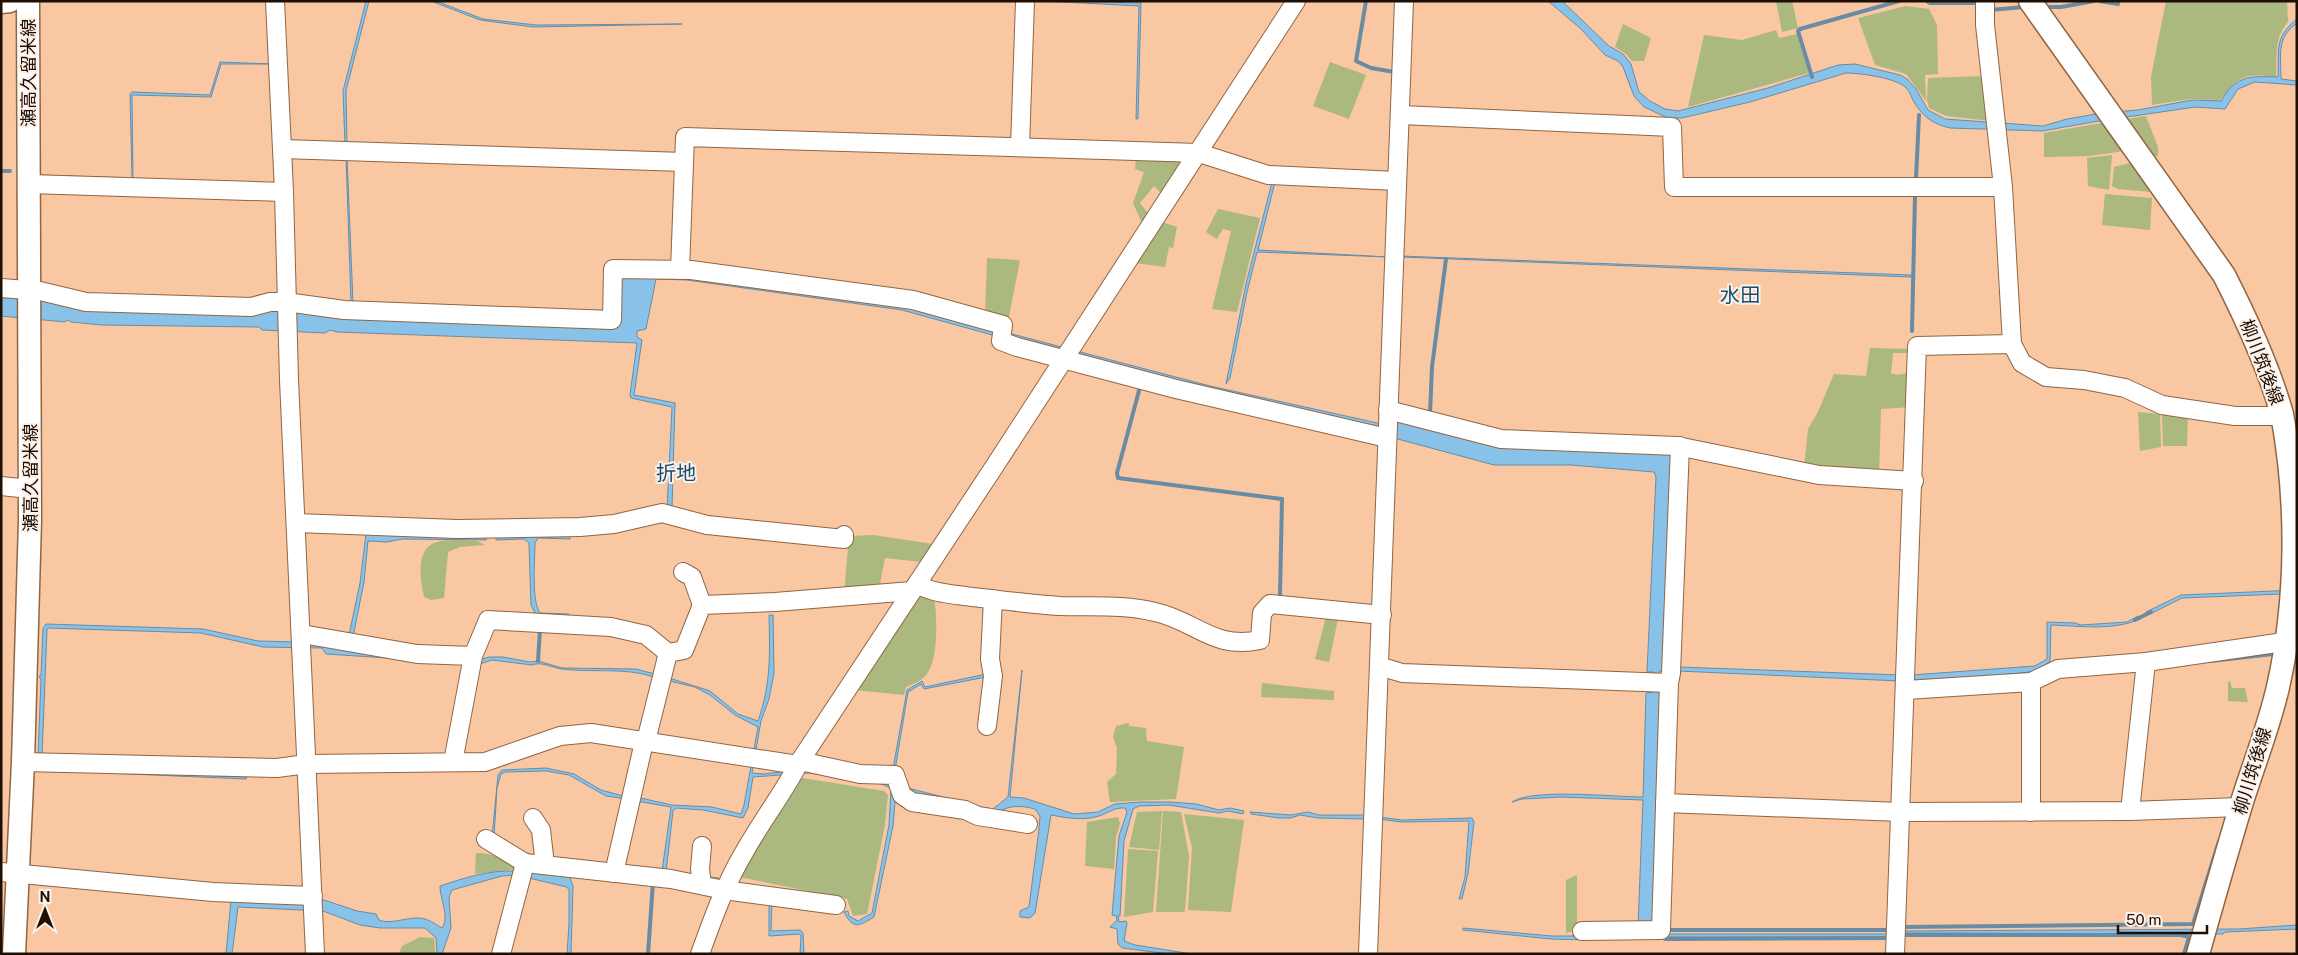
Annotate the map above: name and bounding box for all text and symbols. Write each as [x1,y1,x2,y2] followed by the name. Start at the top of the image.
[18,19,39,127] street label: 瀬高久留米線
[1720,283,1760,307] district label: 水田
[2236,316,2288,408] street label: 柳川筑後線
[20,424,41,532] street label: 瀬高久留米線
[656,461,696,485] district label: 折地
[2229,725,2275,817] street label: 柳川筑後線
[20,885,70,935] north arrow
[40,889,50,905] text: N
[2118,902,2207,934] scale bar
[2126,911,2161,928] text: 50 m

